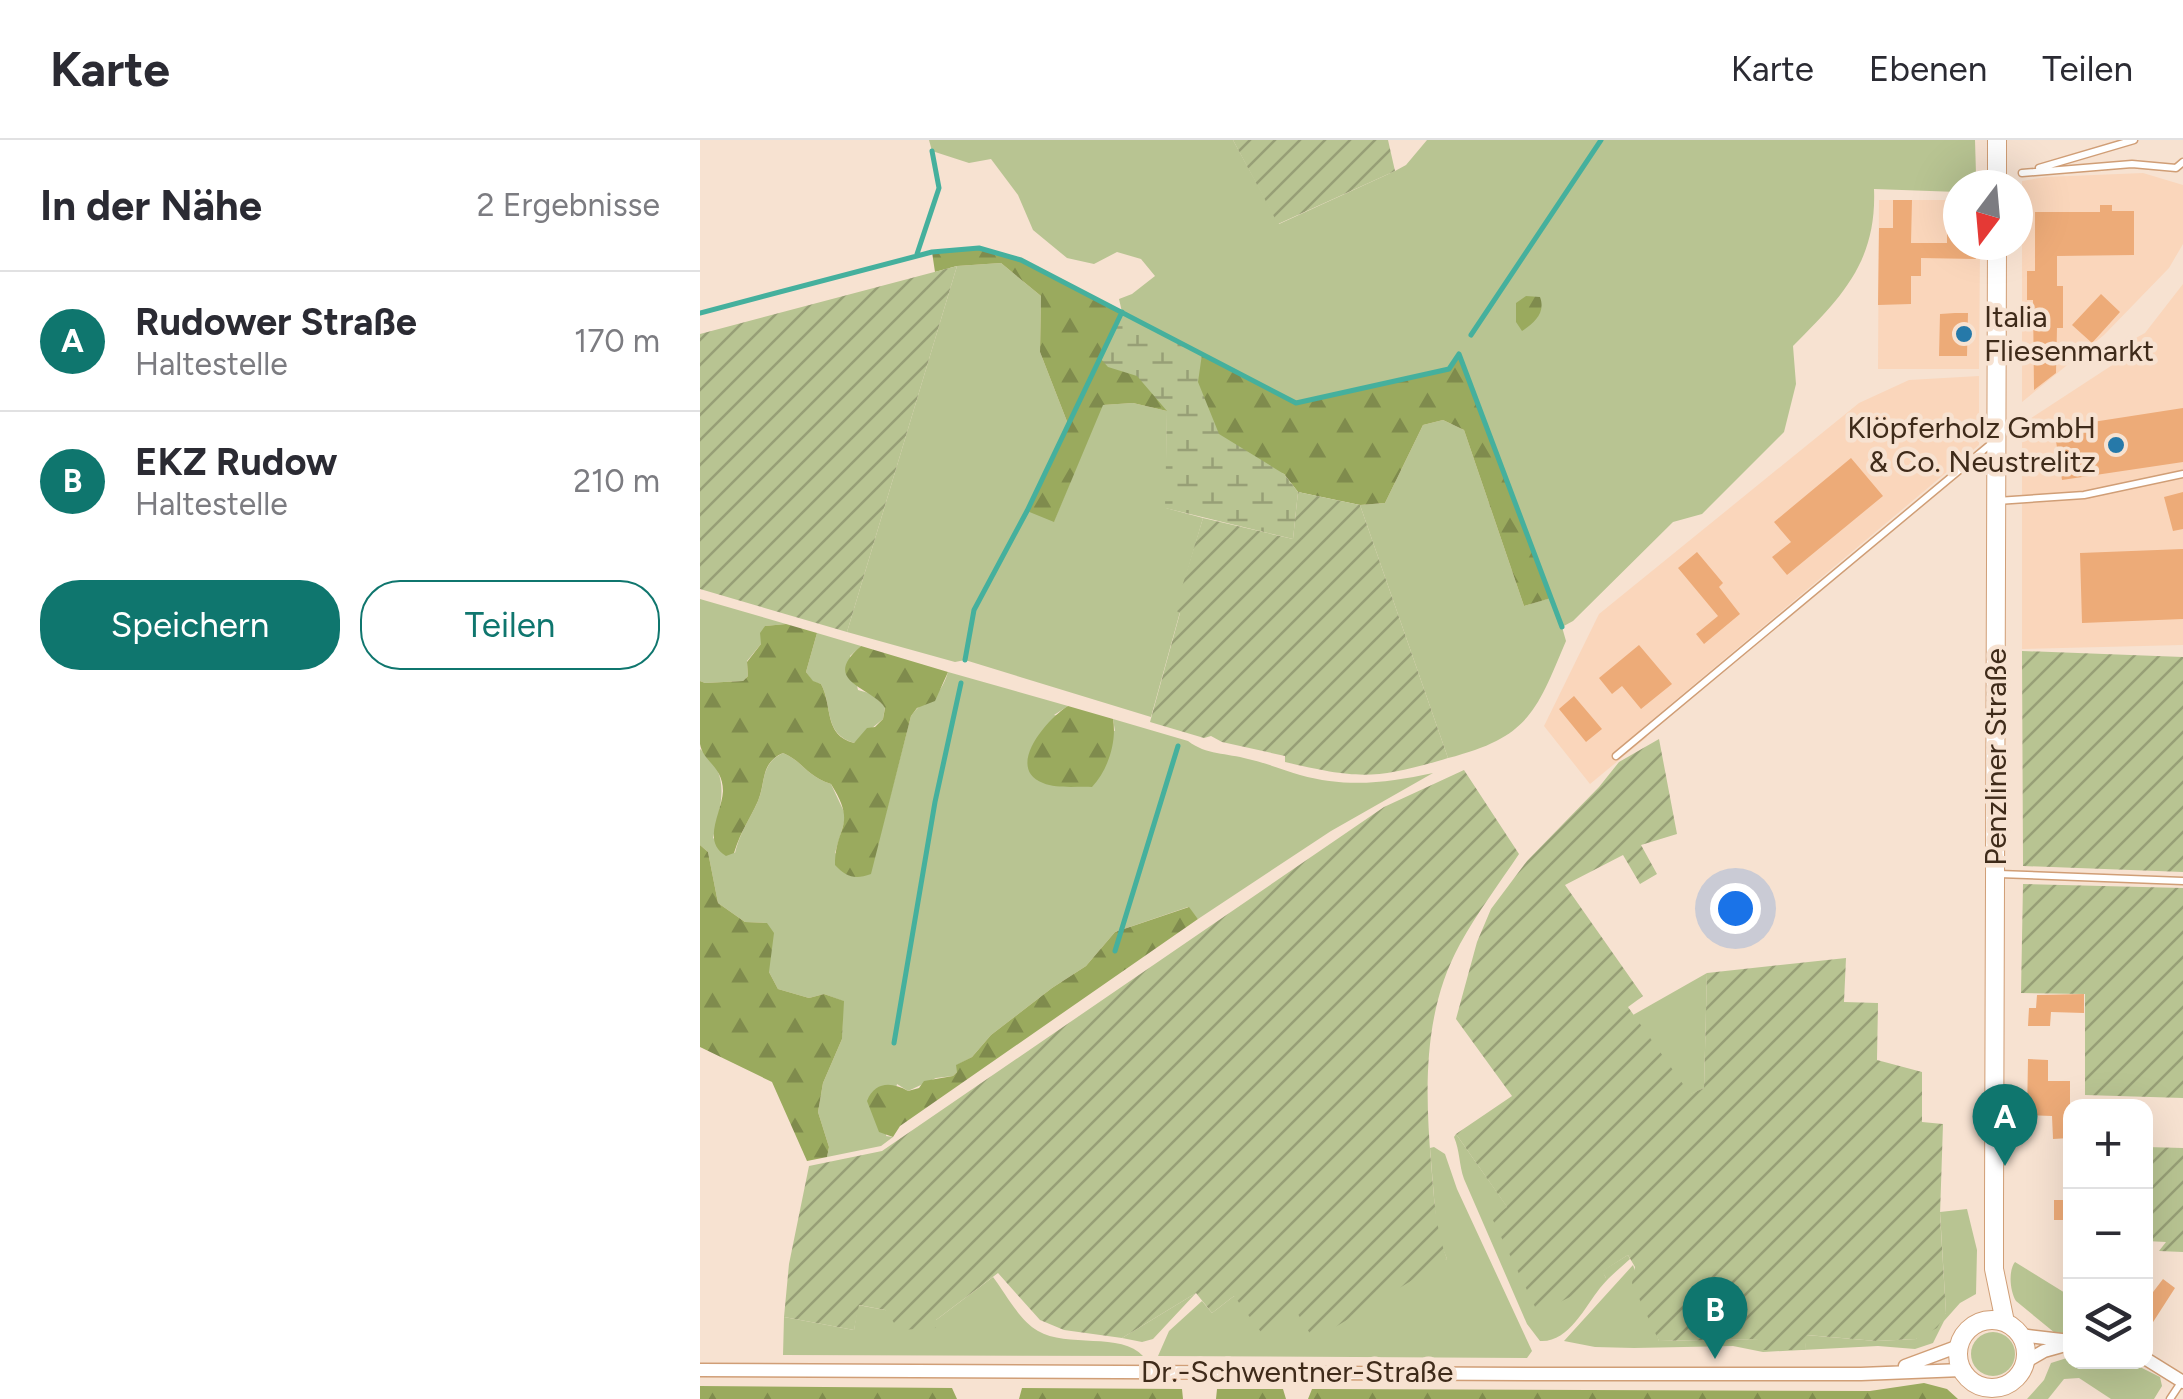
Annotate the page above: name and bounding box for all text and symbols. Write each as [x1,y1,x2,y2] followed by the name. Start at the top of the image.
[50,40,170,98] text: Karte
[1731,48,1814,90] text: Karte
[1869,48,1987,90] text: Ebenen
[2042,48,2133,90] text: Teilen
[1943,170,2033,260] north arrow
[40,180,262,231] text: In der Nähe
[477,186,660,224] text: 2 Ergebnisse
[1984,298,2154,369] place label: Italia Fliesenmarkt
[135,299,417,345] text: Rudower Straße
[61,322,84,360] text: A
[574,322,660,360] text: 170 m
[1953,323,1975,345] marker: Italia Fliesenmarkt
[135,345,288,383] text: Haltestelle
[1847,409,2096,480] place label: Klöpferholz GmbH & Co. Neustrelitz
[2105,434,2127,456] marker: Klöpferholz GmbH & Co. Neustrelitz
[135,439,337,485] text: EKZ Rudow
[63,462,82,500] text: B
[573,462,660,500] text: 210 m
[135,485,288,523] text: Haltestelle
[40,580,340,670] button: Speichern
[360,580,660,670] button: Teilen
[1977,648,2014,866] street label: Penzliner Straße
[1710,883,1761,934] your location
[1972,1084,2038,1166] pin: A
[2063,1099,2153,1369] map controls
[2063,1099,2153,1189] button: +
[2063,1189,2153,1279] button: −
[1682,1276,1748,1359] pin: B
[2063,1279,2153,1369] button: layers
[1141,1353,1453,1390] street label: Dr.-Schwentner-Straße

